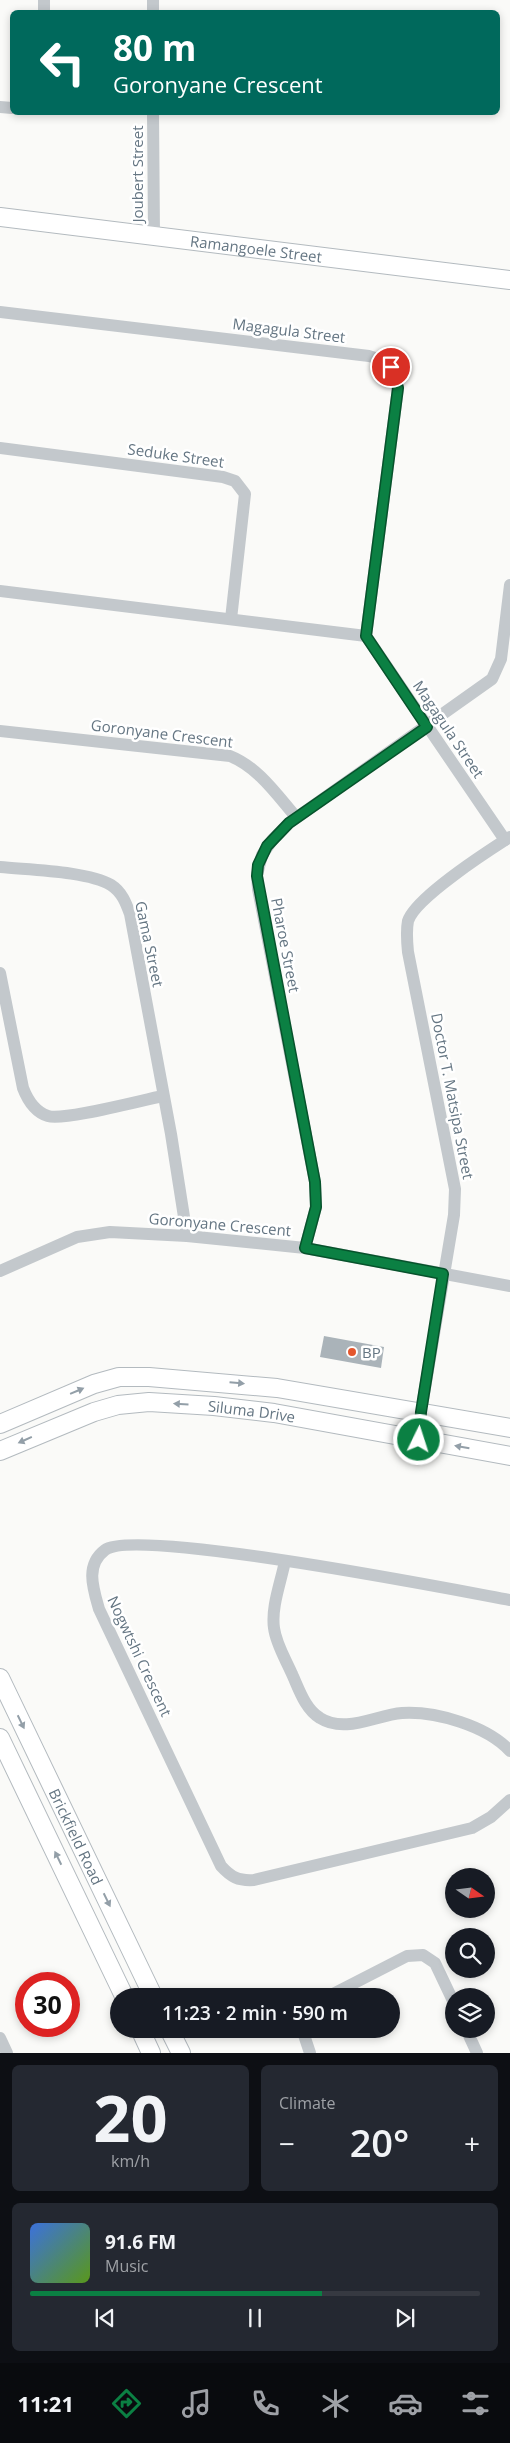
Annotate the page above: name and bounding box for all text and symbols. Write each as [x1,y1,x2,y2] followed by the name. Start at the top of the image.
[113,24,196,71] text: 80 m
[30,30,95,95] icon: left
[113,69,323,99] text: Goronyane Crescent
[127,125,147,225] street label: Joubert Street
[189,231,323,267] street label: Ramangoele Street
[231,313,347,347] street label: Magagula Street
[370,346,412,388] pin
[377,353,405,381] icon: arrive
[127,438,225,472] street label: Seduke Street
[409,676,489,782] street label: Magagula Street
[90,714,234,752] street label: Goronyane Crescent
[267,896,305,994] street label: Pharoe Street
[131,899,169,989] street label: Gama Street
[427,1011,479,1181] street label: Doctor T. Matsipa Street
[148,1208,292,1240] street label: Goronyane Crescent
[362,1342,381,1362] place label: BP
[346,1346,358,1358] marker: BP
[229,1379,245,1387] one-way arrow
[70,1387,84,1395] one-way arrow
[207,1396,297,1427] street label: Siluma Drive
[172,1399,188,1407] one-way arrow
[392,1413,444,1465] position arrow
[18,1436,32,1444] one-way arrow
[454,1443,470,1451] one-way arrow
[103,1593,177,1719] street label: Nogwtshi Crescent
[17,1715,25,1729] one-way arrow
[45,1785,108,1888] street label: Brickfield Road
[54,1850,62,1865] one-way arrow
[445,1868,495,1918] north arrow
[445,1868,495,2038] map controls
[103,1893,111,1907] one-way arrow
[445,1928,495,1978] button: search
[15,1972,80,2037] speed limit sign: 30
[445,1988,495,2038] button: layers
[162,2000,348,2026] text: 11:23 · 2 min · 590 m
[93,2073,168,2161] text: 20
[279,2092,336,2114] text: Climate
[350,2116,409,2168] text: 20°
[279,2124,295,2162] text: −
[464,2124,480,2162] text: +
[111,2150,150,2172] text: km/h
[105,2229,176,2255] text: 91.6 FM
[105,2255,149,2277] text: Music
[91,2304,119,2332] icon: previous
[241,2304,269,2332] icon: pause
[391,2304,419,2332] icon: next
[109,2386,144,2421] icon: directions
[179,2386,214,2421] icon: music
[248,2386,283,2421] icon: phone
[318,2386,353,2421] icon: climate
[388,2386,423,2421] icon: car
[458,2386,493,2421] icon: filters
[17,2388,74,2418] text: 11:21

